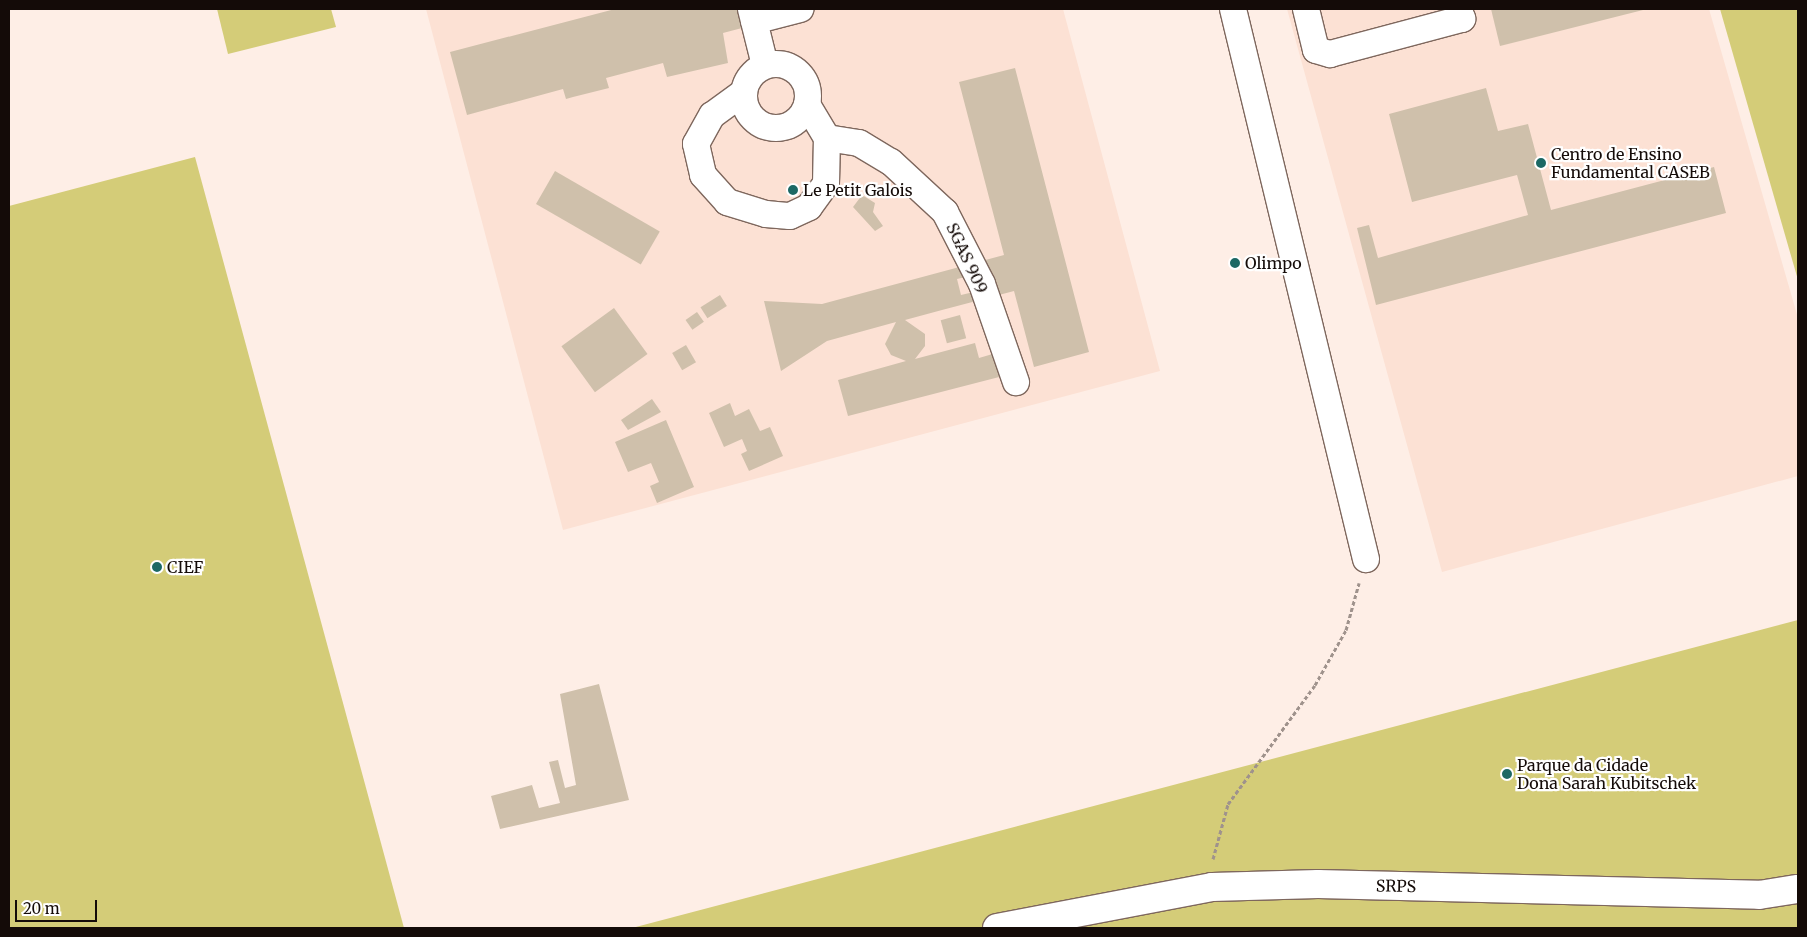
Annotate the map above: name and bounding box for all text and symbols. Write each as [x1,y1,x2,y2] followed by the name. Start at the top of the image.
[1551,144,1710,182] place label: Centro de Ensino Fundamental CASEB
[1535,157,1547,169] marker: Centro de Ensino Fundamental CASEB
[803,180,913,200] place label: Le Petit Galois
[787,184,799,196] marker: Le Petit Galois
[942,220,992,296] street label: SGAS 909
[1245,253,1302,273] place label: Olimpo
[1229,257,1241,269] marker: Olimpo
[167,557,203,577] place label: CIEF
[151,561,163,573] marker: CIEF
[1517,755,1696,793] place label: Parque da Cidade Dona Sarah Kubitschek
[1501,768,1513,780] marker: Parque da Cidade Dona Sarah Kubitschek
[1376,876,1416,896] street label: SRPS
[18,890,100,922] scale bar
[23,899,60,918] text: 20 m

